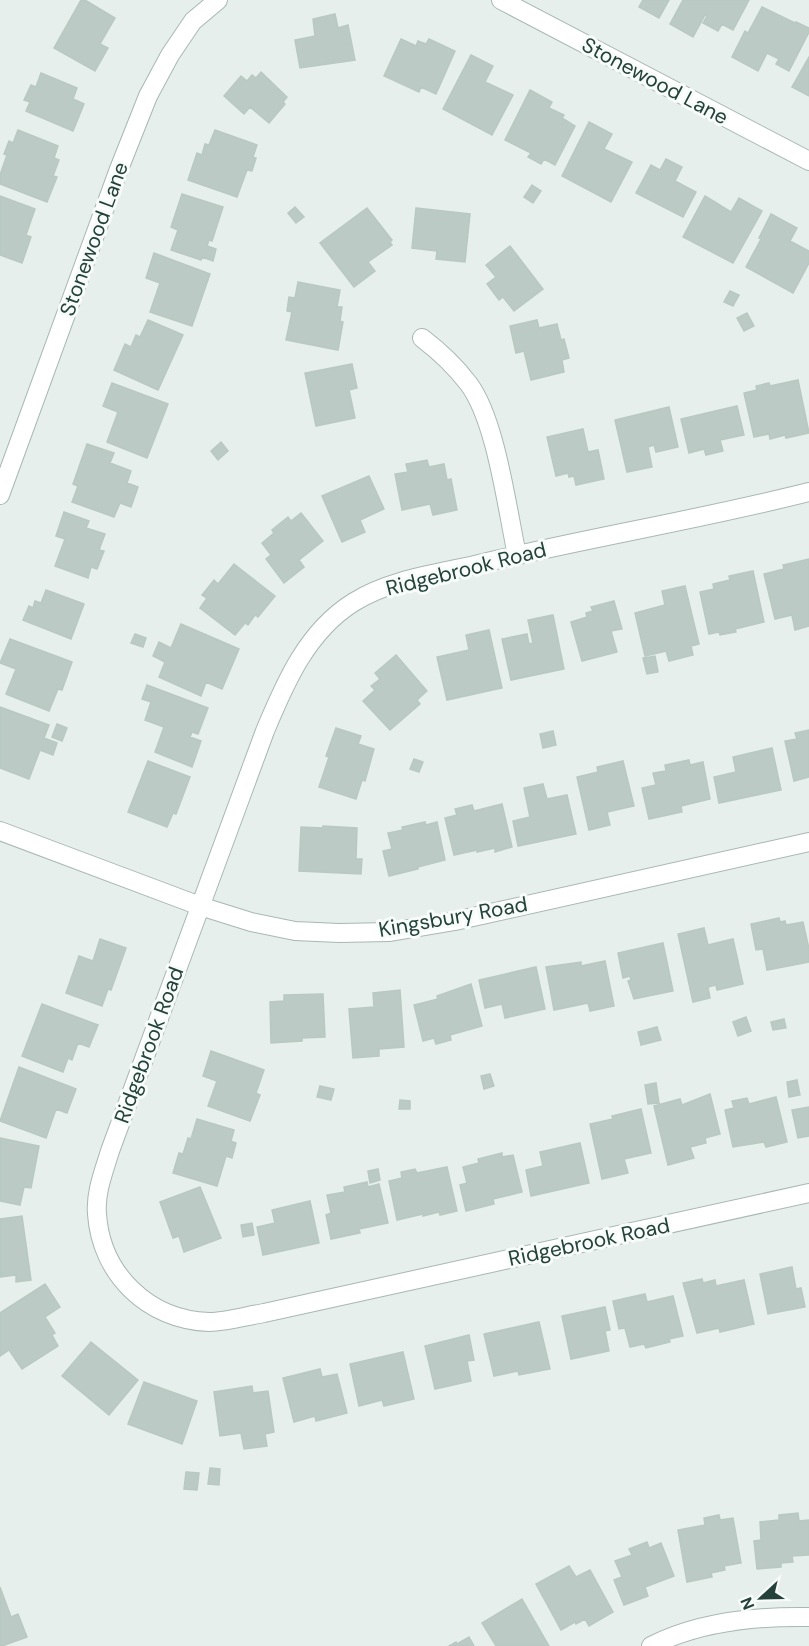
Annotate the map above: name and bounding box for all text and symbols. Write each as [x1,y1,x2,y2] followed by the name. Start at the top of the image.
[577,31,733,131] street label: Stonewood Lane
[53,158,135,320] street label: Stonewood Lane
[383,536,549,602] street label: Ridgebrook Road
[376,890,530,944] street label: Kingsbury Road
[108,963,190,1127] street label: Ridgebrook Road
[506,1211,672,1273] street label: Ridgebrook Road
[731,1568,791,1628] north arrow
[736,1594,759,1613] text: N

